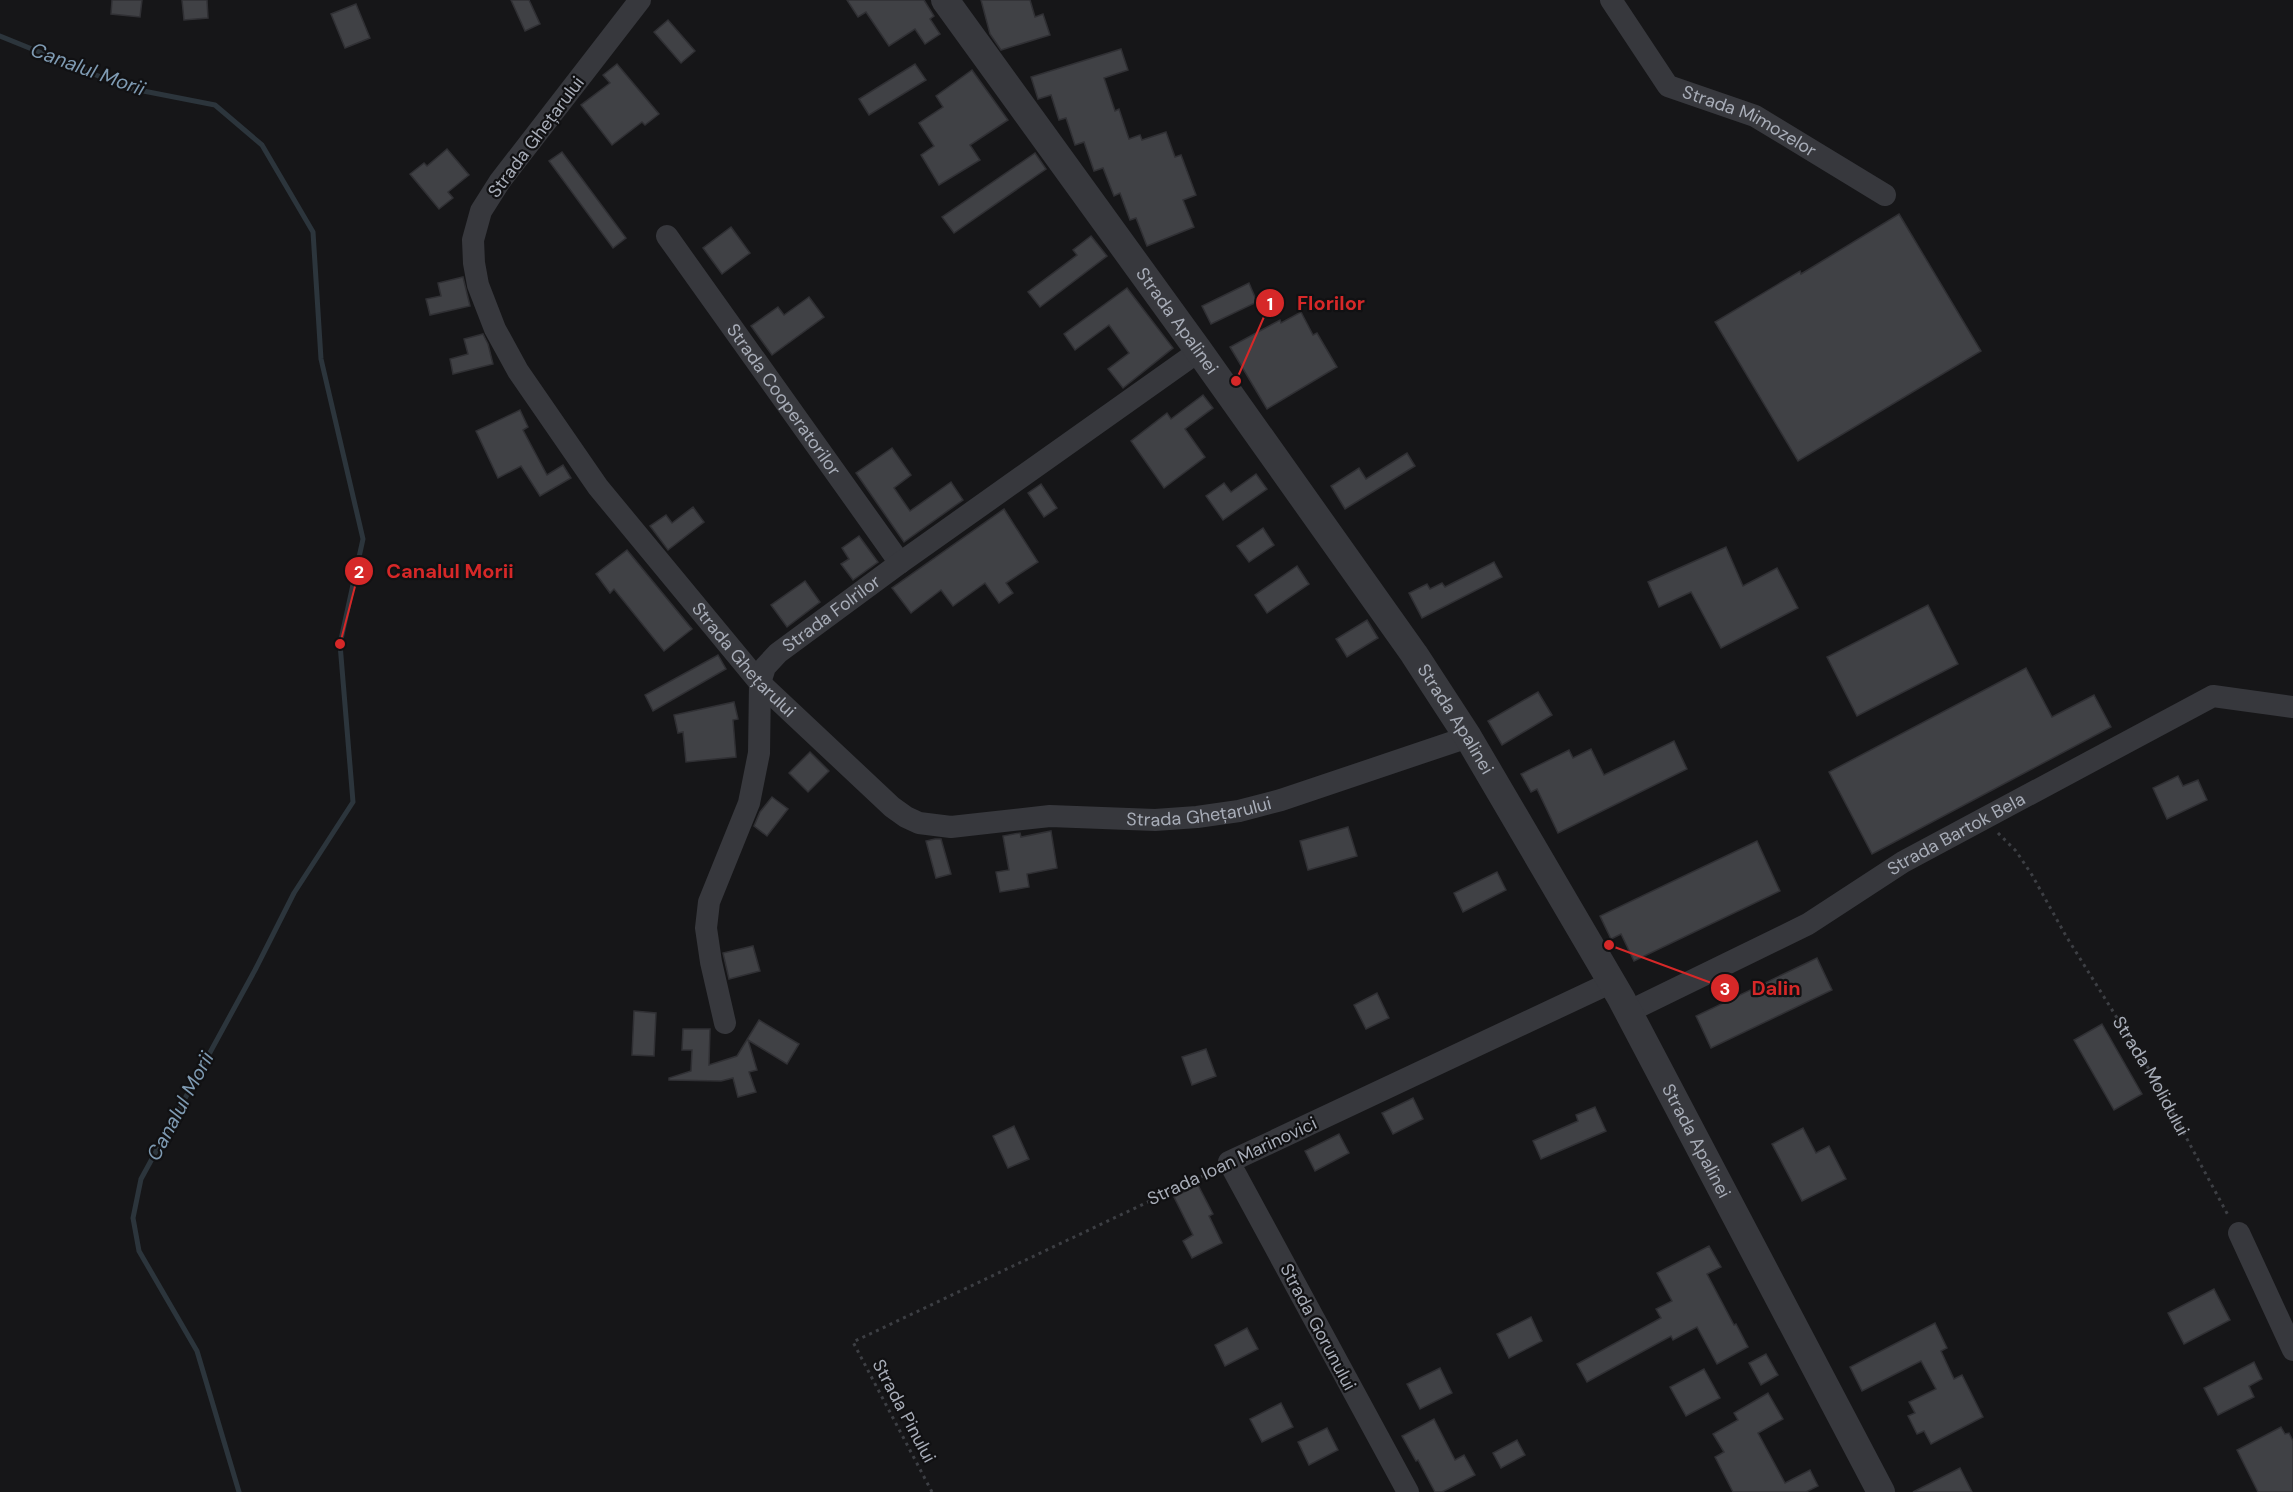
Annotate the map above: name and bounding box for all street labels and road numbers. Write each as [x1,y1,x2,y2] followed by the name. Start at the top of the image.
[482,71,590,203] street label: Strada Ghețarului
[1679,80,1821,163] street label: Strada Mimozelor
[1130,263,1224,379] street label: Strada Apalinei
[721,319,846,481] street label: Strada Cooperatorilor
[777,569,885,658] street label: Strada Folrilor
[686,597,801,723] street label: Strada Ghețarului
[1412,659,1499,779] street label: Strada Apalinei
[1883,787,2029,881] street label: Strada Bartok Bela
[1126,791,1274,832] street label: Strada Ghețarului
[2107,1012,2195,1140] street label: Strada Molidului
[1656,1080,1736,1202] street label: Strada Apalinei
[1143,1111,1321,1211] street label: Strada Ioan Marinovici
[1274,1259,1362,1395] street label: Strada Gorunului
[867,1355,941,1467] street label: Strada Pinului

